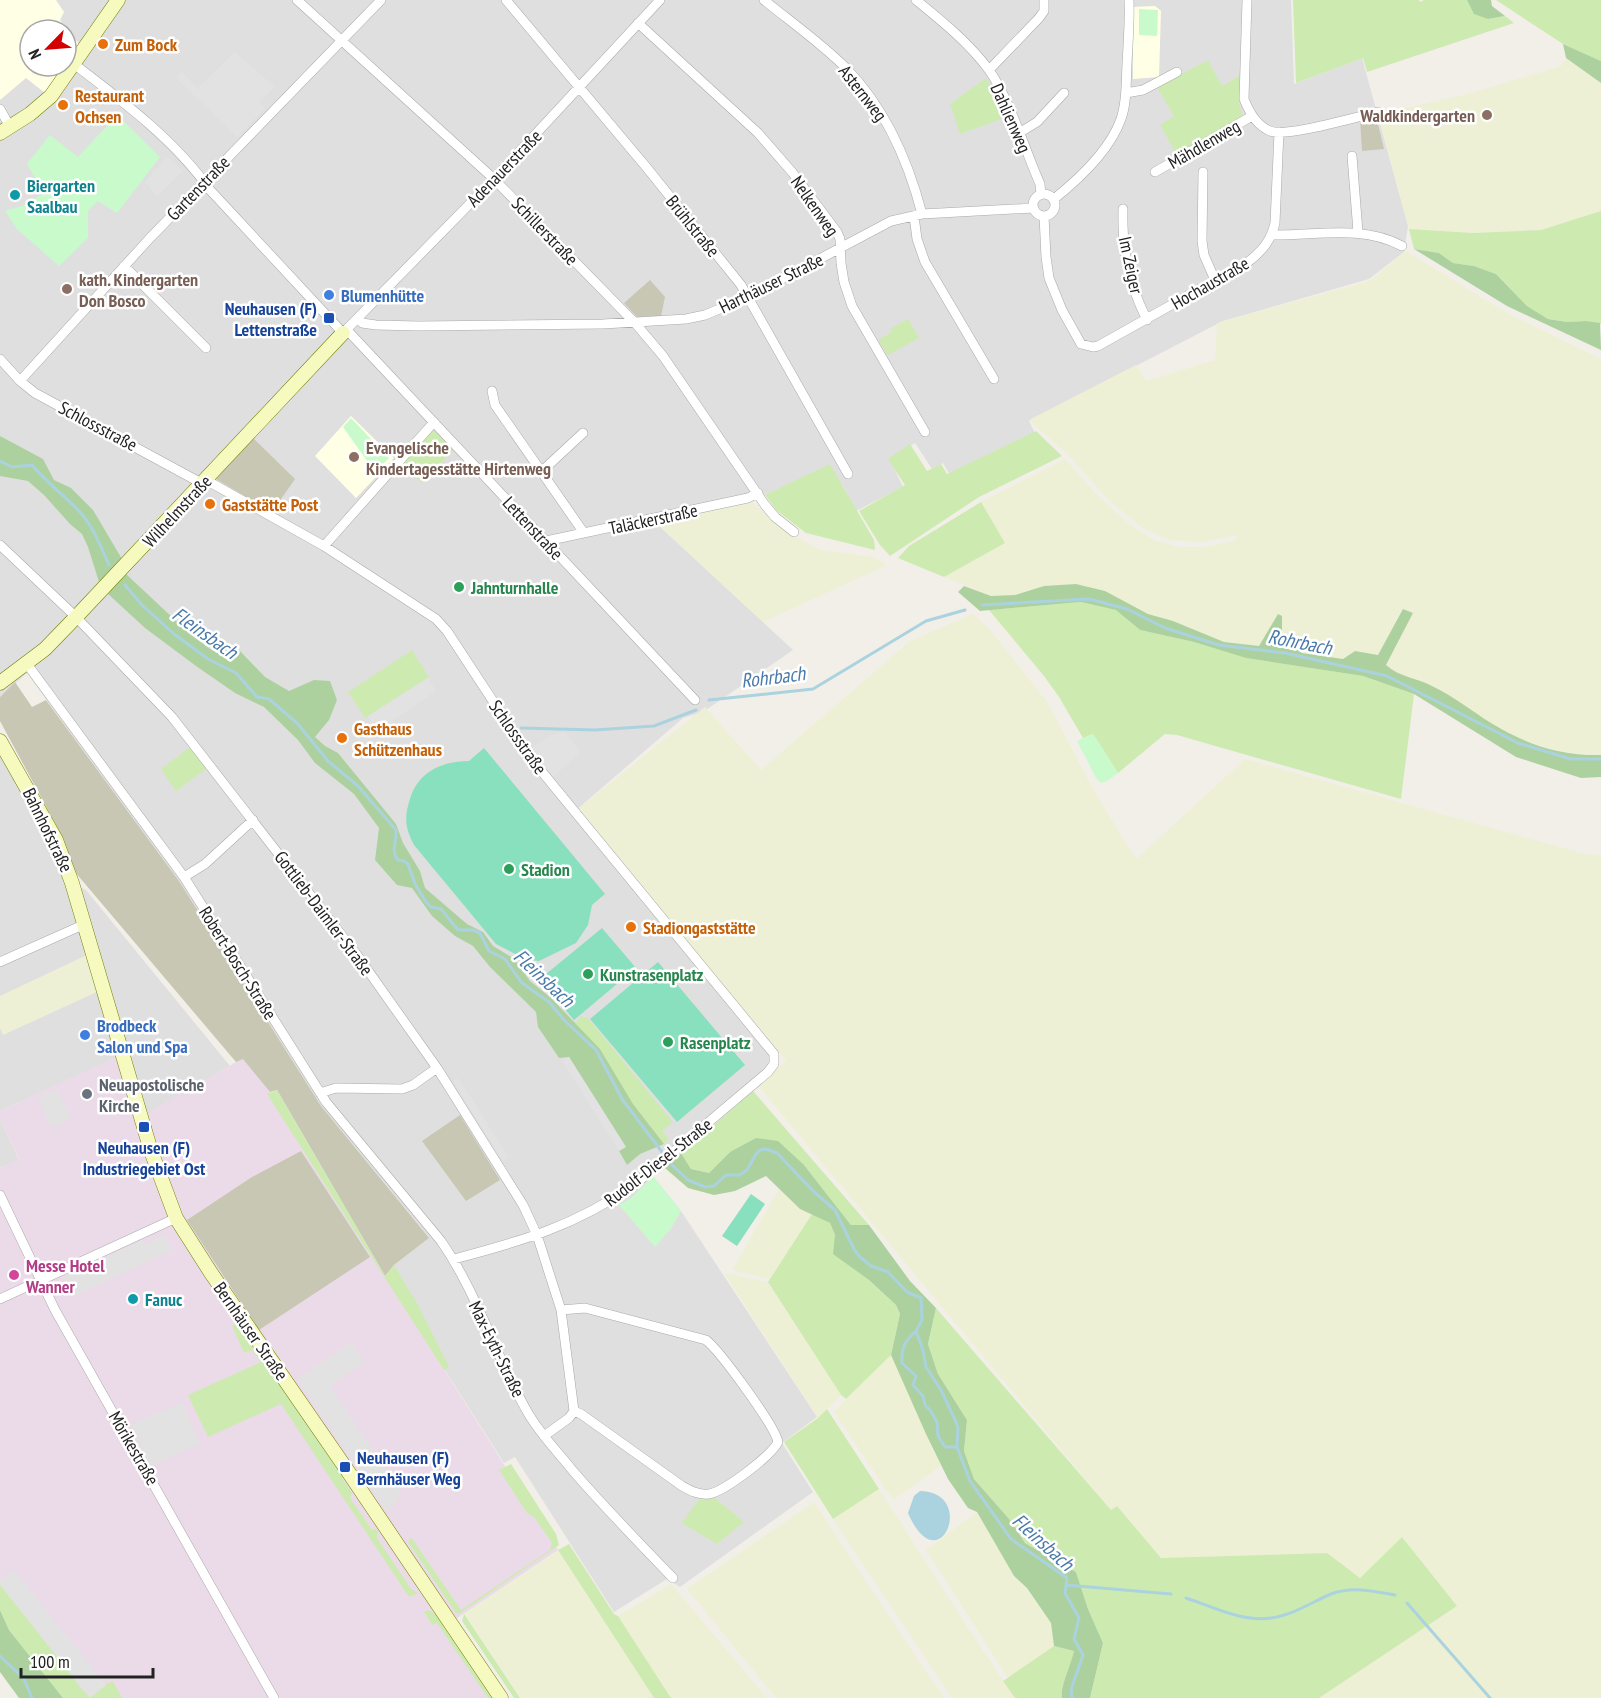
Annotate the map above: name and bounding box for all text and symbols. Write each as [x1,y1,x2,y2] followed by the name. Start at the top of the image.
[18,18,78,78] north arrow
[115,33,178,56] place label: Zum Bock
[96,37,110,51] marker: Zum Bock
[24,46,45,62] text: N
[834,60,892,126] street label: Asternweg
[986,80,1036,156] street label: Dahlienweg
[75,84,145,128] place label: Restaurant Ochsen
[56,98,70,112] marker: Restaurant Ochsen
[1359,104,1475,127] place label: Waldkindergarten
[1480,108,1494,122] marker: Waldkindergarten
[1164,114,1244,174] street label: Mähdlenweg
[462,125,546,211] street label: Adenauerstraße
[162,151,234,225] street label: Gartenstraße
[786,171,844,241] street label: Nelkenweg
[27,174,95,218] place label: Biergarten Saalbau
[8,188,22,202] marker: Biergarten Saalbau
[661,191,725,261] street label: Brühlstraße
[507,192,583,270] street label: Schillerstraße
[1114,234,1148,296] street label: Im Zeiger
[715,248,827,318] street label: Harthäuser Straße
[1167,252,1253,314] street label: Hochaustraße
[79,268,198,312] place label: kath. Kindergarten Don Bosco
[60,282,74,296] marker: kath. Kindergarten Don Bosco
[341,284,424,307] place label: Blumenhütte
[322,288,336,302] marker: Blumenhütte
[225,297,317,341] place label: Neuhausen (F) Lettenstraße
[322,311,336,325] marker: Neuhausen (F) Lettenstraße
[55,396,141,456] street label: Schlossstraße
[366,436,551,480] place label: Evangelische Kindertagesstätte Hirtenweg
[347,450,361,464] marker: Evangelische Kindertagesstätte Hirtenweg
[138,470,216,552] street label: Wilhelmstraße
[498,491,568,565] street label: Lettenstraße
[222,493,319,516] place label: Gaststätte Post
[203,497,217,511] marker: Gaststätte Post
[607,498,699,540] street label: Taläckerstraße
[470,576,559,599] place label: Jahnturnhalle
[452,580,466,594] marker: Jahnturnhalle
[167,601,244,665] water label: Fleinsbach
[1266,623,1335,661] water label: Rohrbach
[739,660,808,694] water label: Rohrbach
[484,695,552,779] street label: Schlossstraße
[354,717,442,761] place label: Gasthaus Schützenhaus
[335,731,349,745] marker: Gasthaus Schützenhaus
[18,784,78,876] street label: Bahnhofstraße
[270,846,378,980] street label: Gottlieb-Daimler-Straße
[521,858,570,881] place label: Stadion
[502,862,516,876] marker: Stadion
[194,902,282,1024] street label: Robert-Bosch-Straße
[643,916,756,939] place label: Stadiongaststätte
[624,920,638,934] marker: Stadiongaststätte
[508,943,581,1013] water label: Fleinsbach
[600,963,704,986] place label: Kunstrasenplatz
[581,967,595,981] marker: Kunstrasenplatz
[97,1014,188,1058] place label: Brodbeck Salon und Spa
[78,1028,92,1042] marker: Brodbeck Salon und Spa
[680,1031,751,1054] place label: Rasenplatz
[661,1035,675,1049] marker: Rasenplatz
[99,1073,205,1117] place label: Neuapostolische Kirche
[80,1087,94,1101] marker: Neuapostolische Kirche
[599,1113,717,1211] street label: Rudolf-Diesel-Straße
[137,1120,151,1134] marker: Neuhausen (F) Industriegebiet Ost
[83,1136,206,1180] place label: Neuhausen (F) Industriegebiet Ost
[25,1254,105,1298] place label: Messe Hotel Wanner
[7,1268,21,1282] marker: Messe Hotel Wanner
[209,1277,293,1385] street label: Bernhäuser Straße
[145,1288,183,1311] place label: Fanuc
[126,1292,140,1306] marker: Fanuc
[464,1297,530,1401] street label: Max-Eyth-Straße
[104,1407,164,1489] street label: Mörikestraße
[357,1446,461,1490] place label: Neuhausen (F) Bernhäuser Weg
[338,1460,352,1474] marker: Neuhausen (F) Bernhäuser Weg
[1007,1508,1080,1577] water label: Fleinsbach
[21,1641,153,1679] scale bar
[30,1650,70,1673] text: 100 m

